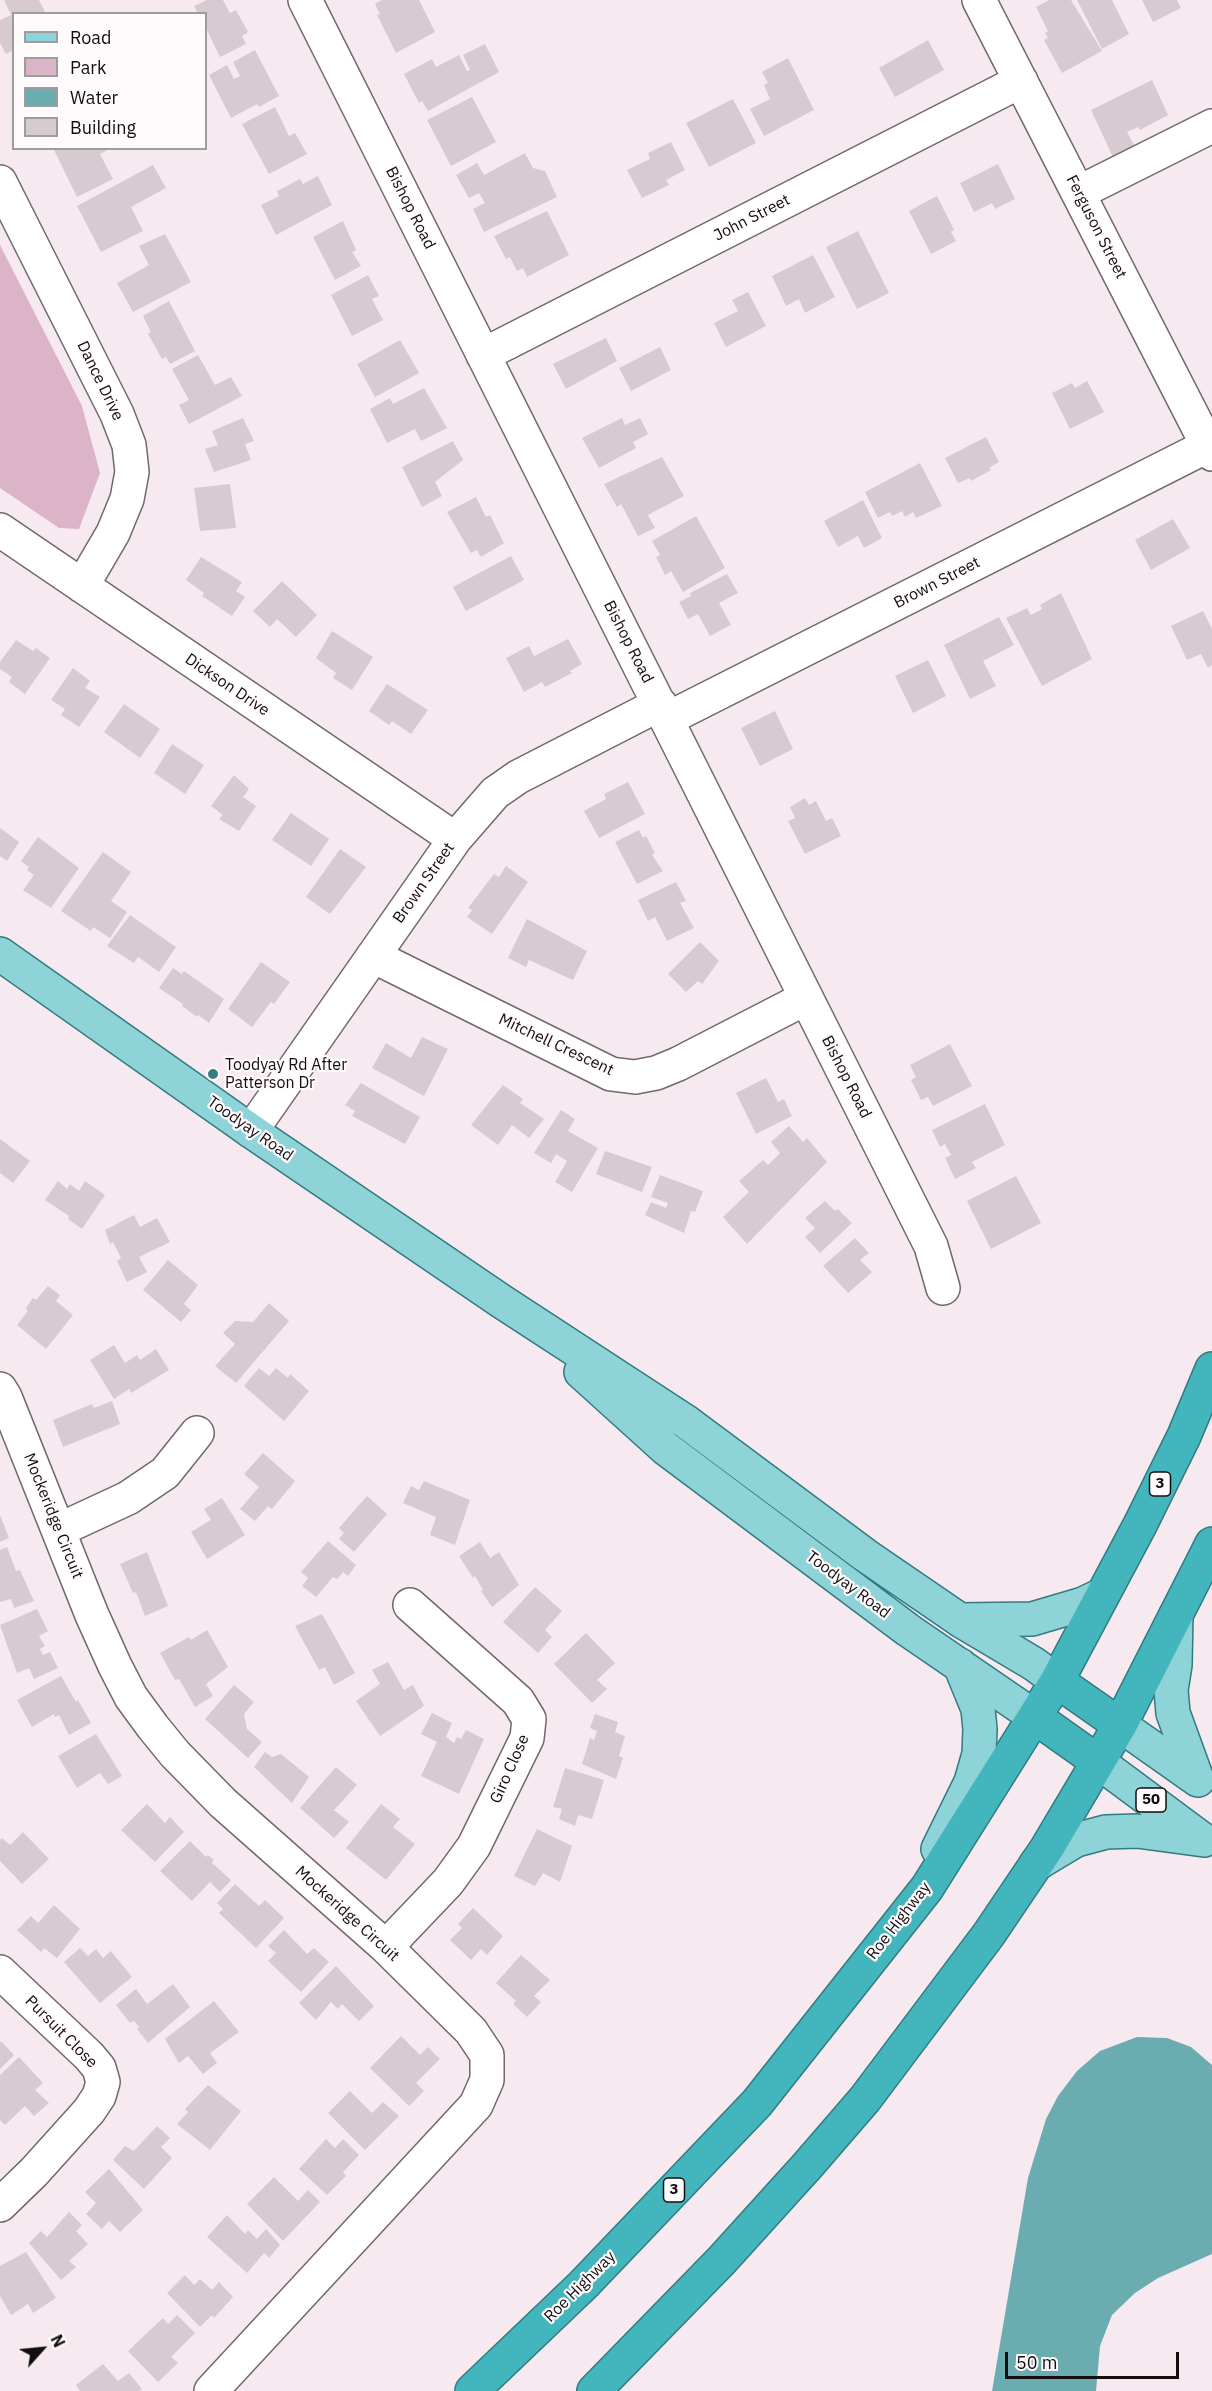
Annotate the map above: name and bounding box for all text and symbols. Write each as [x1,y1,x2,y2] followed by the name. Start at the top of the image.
[12,12,207,150] legend
[70,26,111,49] text: Road
[70,56,106,79] text: Park
[70,86,118,109] text: Water
[70,116,136,139] text: Building
[381,163,439,253] street label: Bishop Road
[1062,172,1130,282] street label: Ferguson Street
[711,191,793,245] street label: John Street
[73,338,127,424] street label: Dance Drive
[891,553,983,613] street label: Brown Street
[599,597,657,687] street label: Bishop Road
[181,650,273,720] street label: Dickson Drive
[389,839,459,927] street label: Brown Street
[495,1010,617,1080] street label: Mitchell Crescent
[817,1032,875,1122] street label: Bishop Road
[225,1055,347,1093] place label: Toodyay Rd After Patterson Dr
[206,1067,220,1081] marker: Toodyay Rd After Patterson Dr
[204,1092,296,1166] street label: Toodyay Road
[19,1451,87,1581] street label: Mockeridge Circuit
[1150,1472,1170,1496] road number: 3
[802,1547,894,1623] street label: Toodyay Road
[486,1732,534,1806] street label: Giro Close
[1136,1788,1166,1812] road number: 50
[291,1862,403,1966] street label: Mockeridge Circuit
[863,1878,935,1964] street label: Roe Highway
[21,1992,101,2072] street label: Pursuit Close
[664,2178,684,2202] road number: 3
[540,2247,620,2327] street label: Roe Highway
[12,2319,72,2379] north arrow
[46,2331,70,2351] text: N
[1008,2340,1182,2378] scale bar
[1016,2351,1058,2374] text: 50 m

